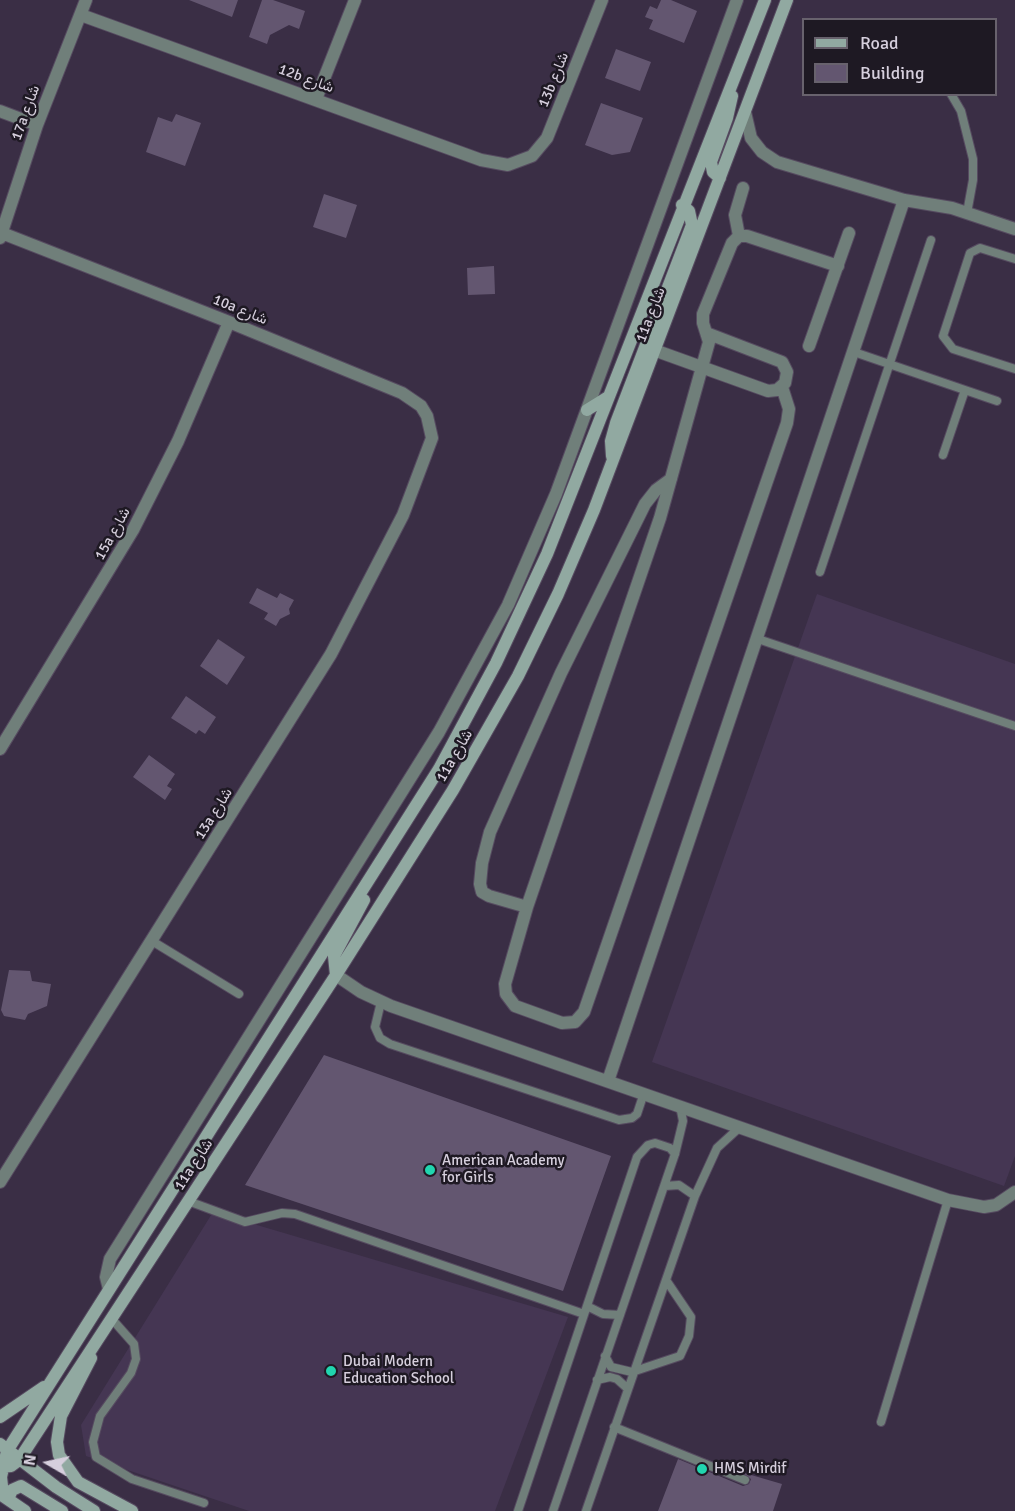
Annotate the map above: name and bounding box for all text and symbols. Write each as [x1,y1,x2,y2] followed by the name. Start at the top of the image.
[802,18,997,96] legend
[860,32,899,54] text: Road
[535,50,573,110] street label: 13b شارع
[276,61,336,97] street label: 12b شارع
[860,62,924,84] text: Building
[8,83,44,143] street label: 17a شارع
[632,285,670,345] street label: 11a شارع
[210,291,270,329] street label: 10a شارع
[91,505,135,563] street label: 15a شارع
[433,727,477,785] street label: 11a شارع
[191,785,237,843] street label: 13a شارع
[171,1136,217,1194] street label: 11a شارع
[442,1152,564,1187] place label: American Academy for Girls
[423,1163,437,1177] marker: American Academy for Girls
[343,1353,454,1388] place label: Dubai Modern Education School
[324,1364,338,1378] marker: Dubai Modern Education School
[18,1433,78,1493] north arrow
[19,1453,41,1467] text: N
[714,1460,786,1478] place label: HMS Mirdif
[695,1462,709,1476] marker: HMS Mirdif

